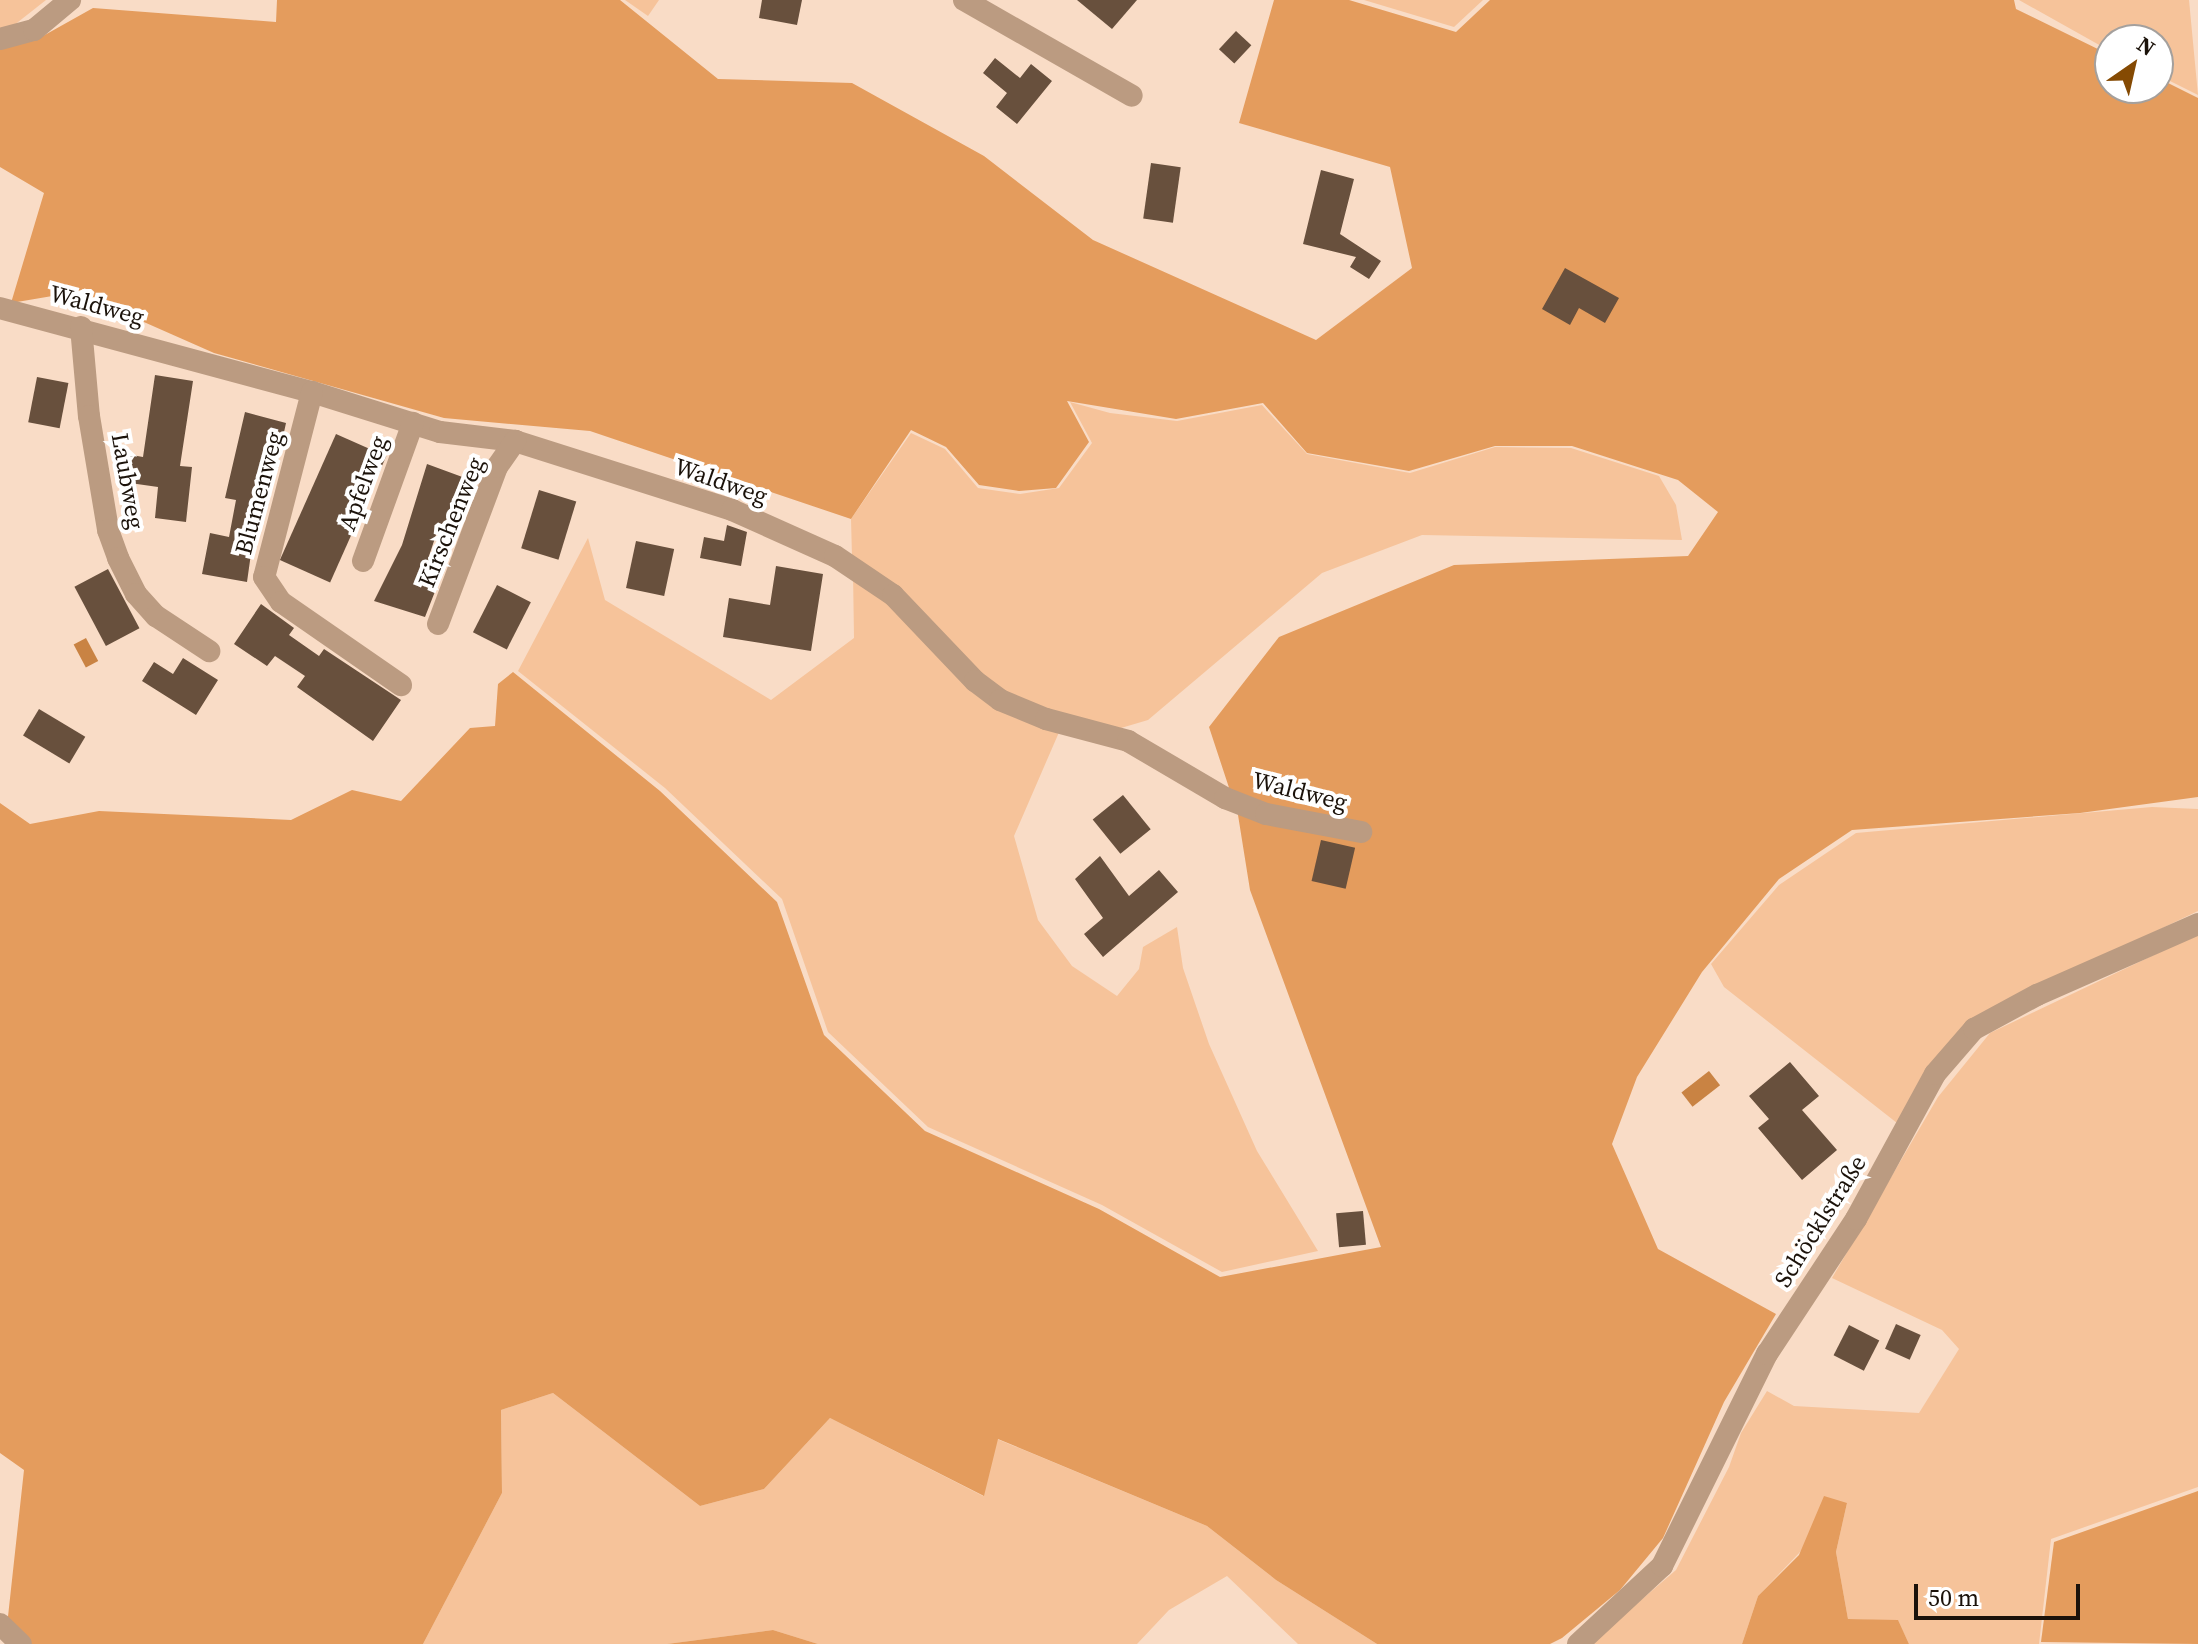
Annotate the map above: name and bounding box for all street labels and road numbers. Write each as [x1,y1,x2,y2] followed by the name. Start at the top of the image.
[47,279,147,331] street label: Waldweg
[229,428,289,558] street label: Blumenweg
[105,431,151,531] street label: Laubweg
[333,432,393,534] street label: Apfelweg
[671,452,771,510] street label: Waldweg
[412,453,490,591] street label: Kirschenweg
[1250,765,1350,817] street label: Waldweg
[1768,1150,1872,1292] street label: Schöcklstraße

